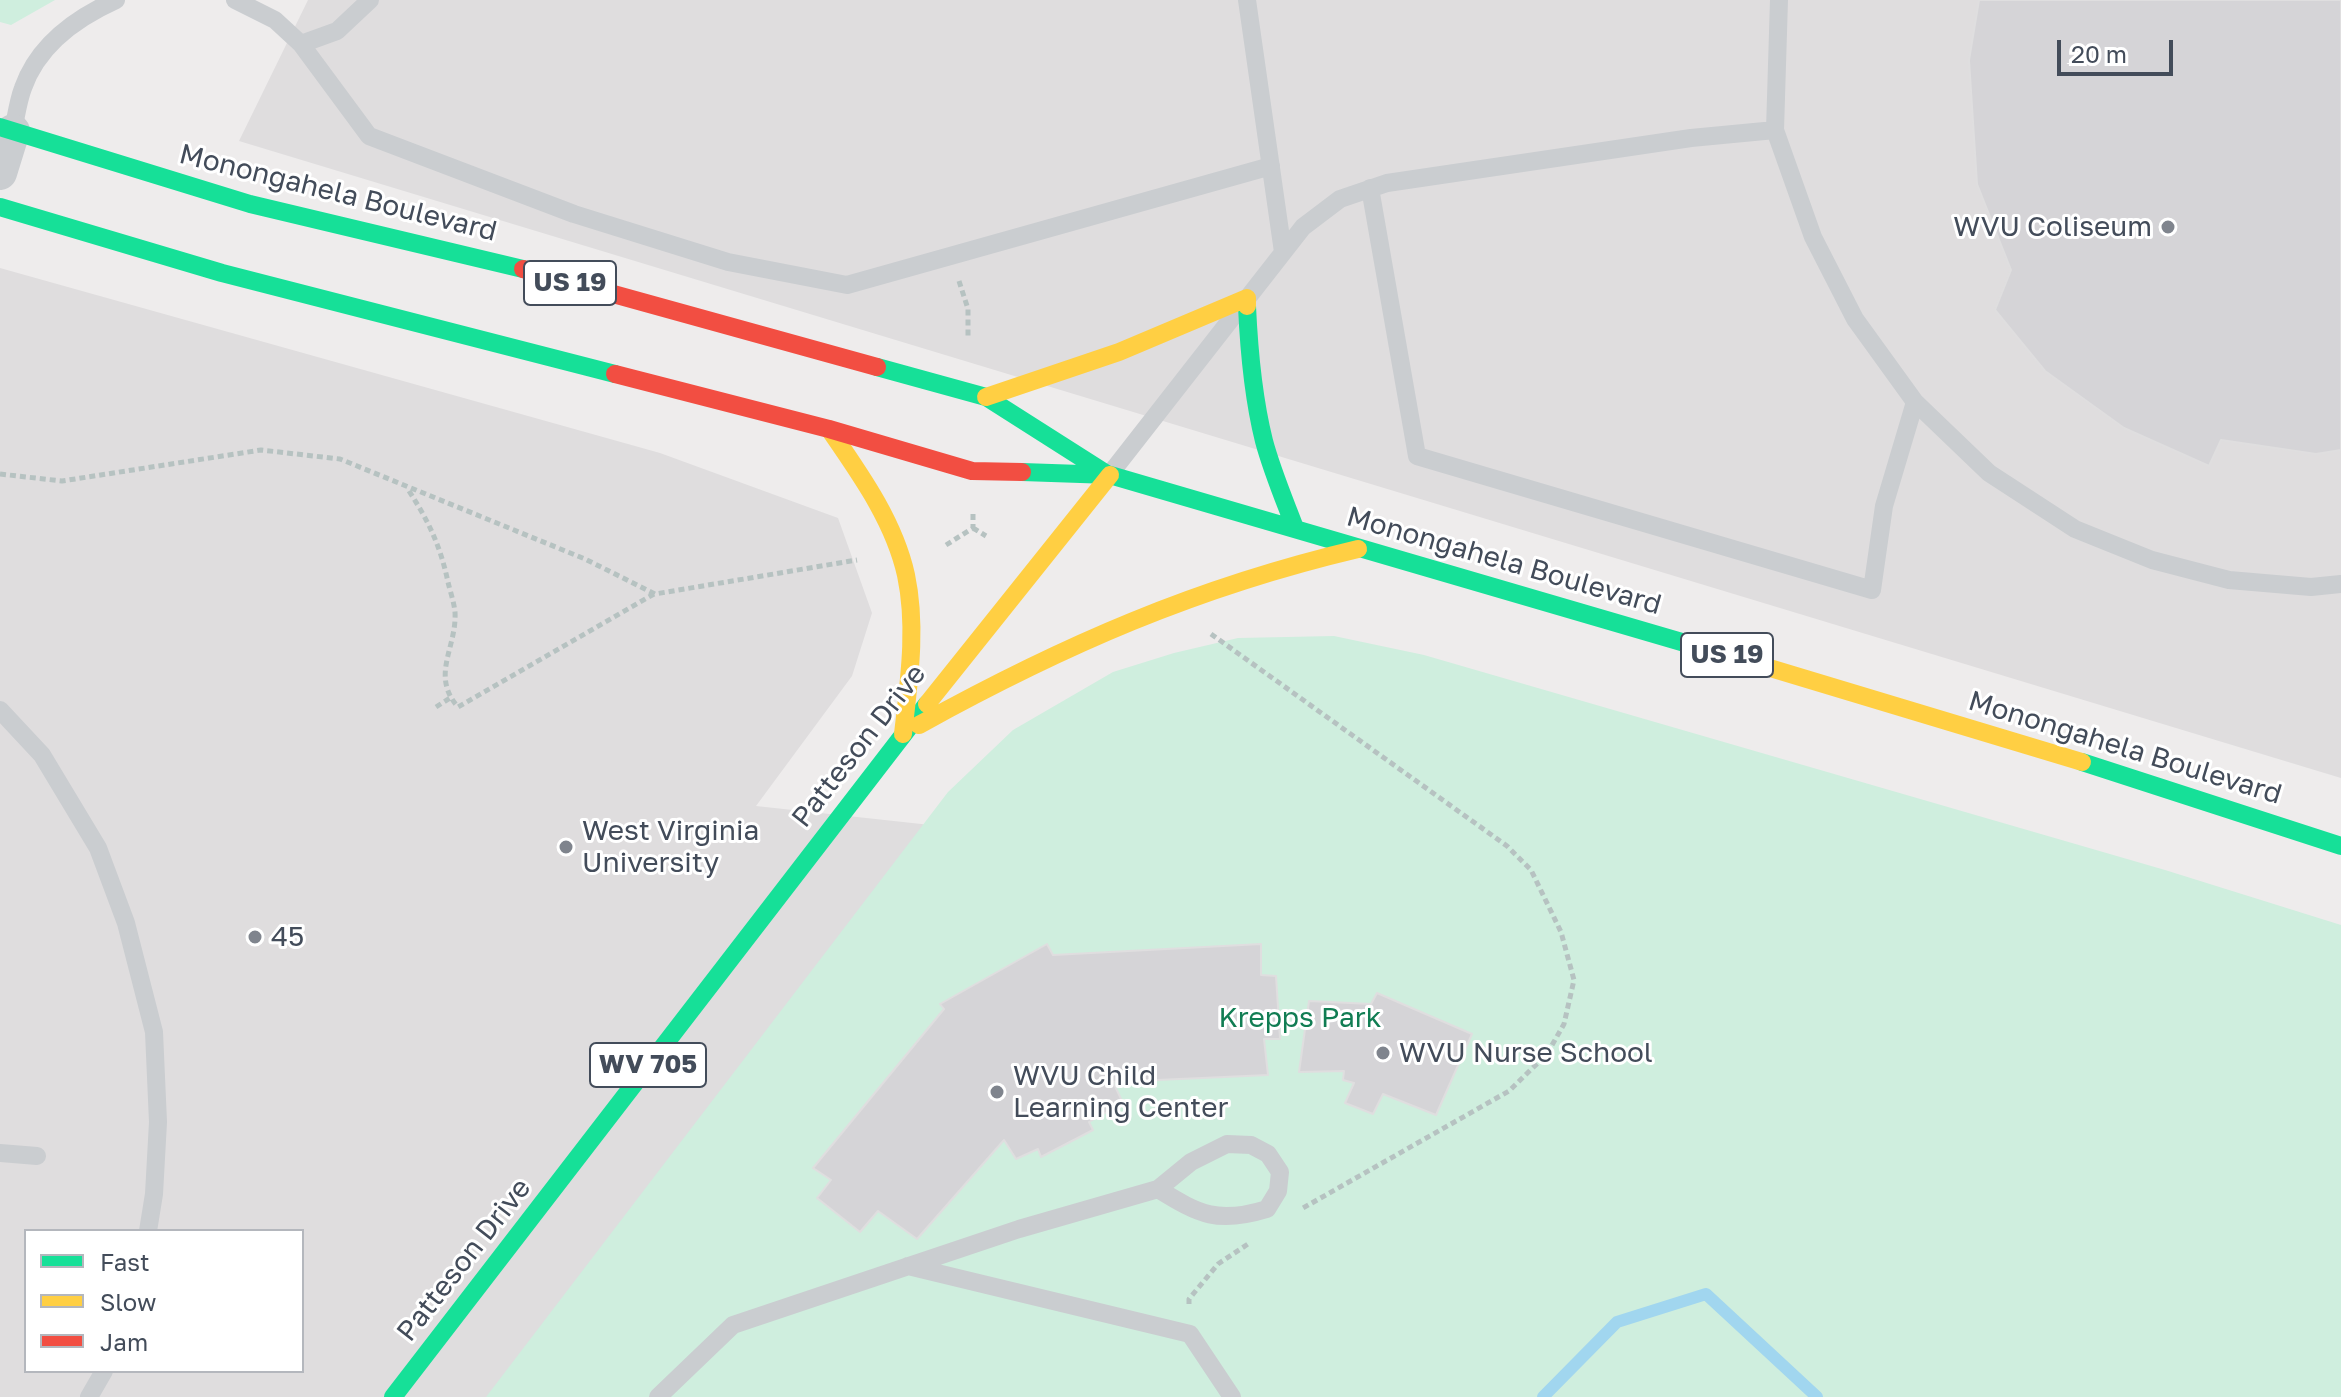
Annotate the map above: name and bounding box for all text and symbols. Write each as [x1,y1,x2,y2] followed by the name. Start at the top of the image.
[2061,24,2177,74] scale bar
[2071,39,2127,68] text: 20 m
[176,137,500,249] street label: Monongahela Boulevard
[1953,210,2152,244] place label: WVU Coliseum
[2159,218,2177,236] marker: WVU Coliseum
[524,261,616,305] road number: US 19
[1343,500,1665,622] street label: Monongahela Boulevard
[1681,633,1773,677] road number: US 19
[785,658,933,834] street label: Patteson Drive
[1964,684,2286,812] street label: Monongahela Boulevard
[582,814,759,880] place label: West Virginia University
[557,838,575,856] marker: West Virginia University
[271,920,304,954] place label: 45
[246,928,264,946] marker: 45
[1218,1001,1382,1035] park label: Krepps Park
[1399,1036,1653,1070] place label: WVU Nurse School
[590,1043,706,1087] road number: WV 705
[1374,1044,1392,1062] marker: WVU Nurse School
[1013,1059,1228,1125] place label: WVU Child Learning Center
[988,1083,1006,1101] marker: WVU Child Learning Center
[390,1172,538,1348] street label: Patteson Drive
[24,1229,304,1373] legend
[100,1247,150,1276] text: Fast
[100,1287,156,1316] text: Slow
[100,1327,148,1356] text: Jam

